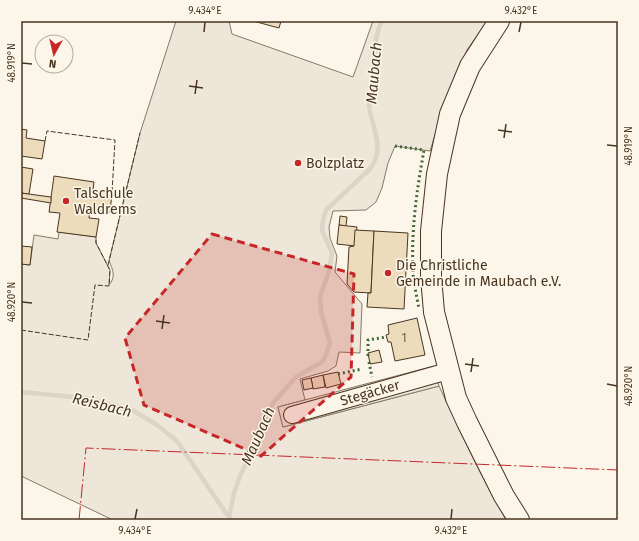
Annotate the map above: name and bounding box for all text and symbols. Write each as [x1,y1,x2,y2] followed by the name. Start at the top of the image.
[188,5,222,17] text: 9.434°E
[505,5,537,17] text: 9.432°E
[34,34,74,74] north arrow
[362,41,386,105] water label: Maubach
[6,43,18,83] text: 48.919°N
[48,56,57,70] text: N
[623,126,635,166] text: 48.919°N
[306,155,364,172] place label: Bolzplatz
[293,158,303,168] marker: Bolzplatz
[74,185,137,218] place label: Talschule Waldrems
[61,196,71,206] marker: Talschule Waldrems
[396,257,561,290] place label: Die Christliche Gemeinde in Maubach e.V.
[383,268,393,278] marker: Die Christliche Gemeinde in Maubach e.V.
[6,282,18,322] text: 48.920°N
[401,331,407,345] house number: 1
[623,366,635,406] text: 48.920°N
[338,376,402,410] street label: Stegäcker
[70,389,134,421] water label: Reisbach
[237,404,279,468] water label: Maubach
[118,525,152,537] text: 9.434°E
[435,525,467,537] text: 9.432°E

